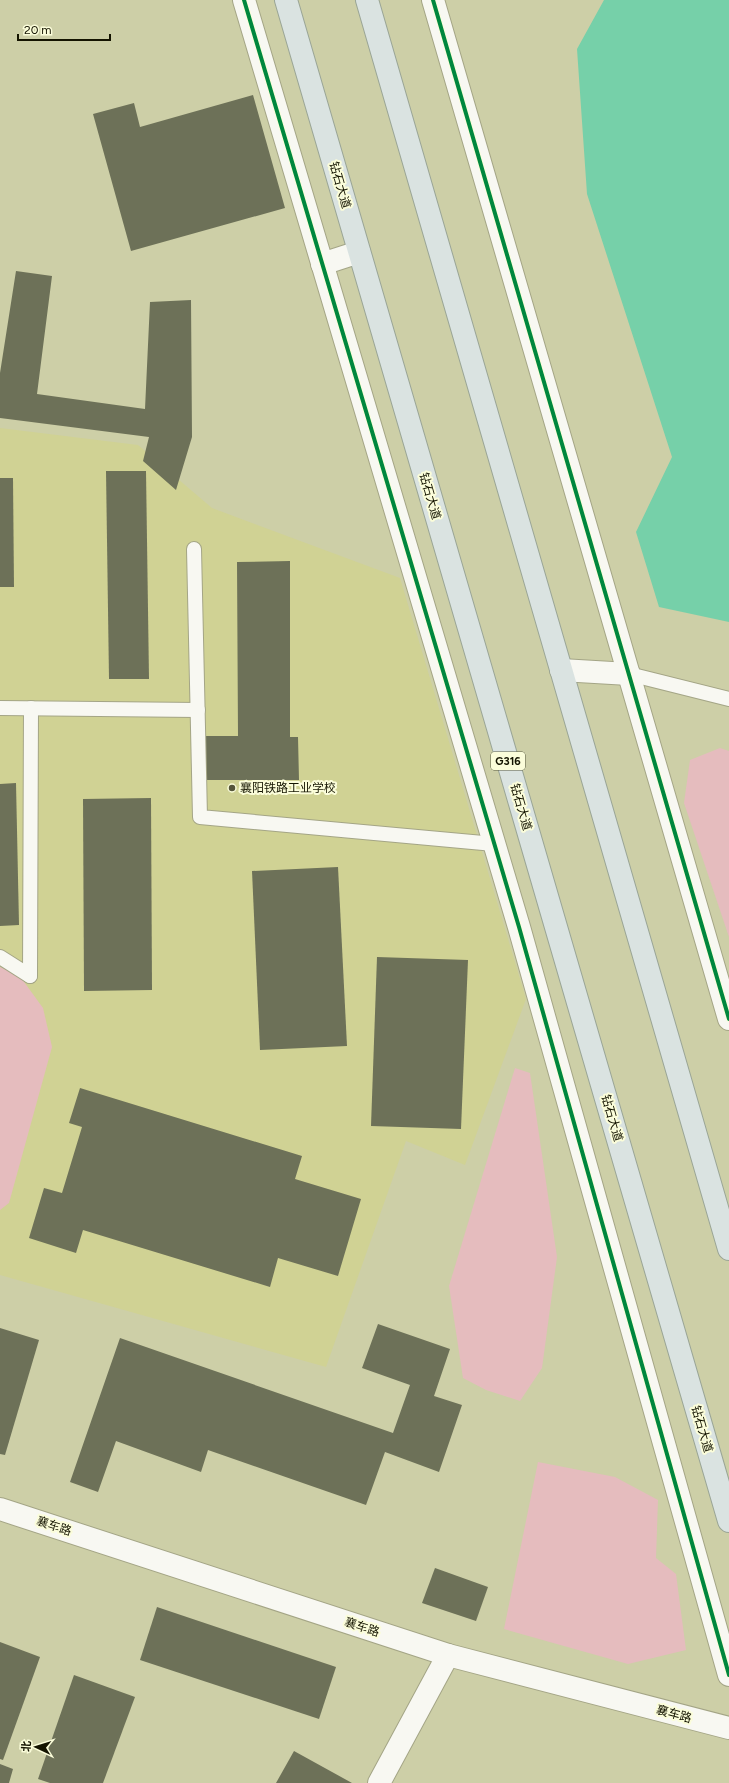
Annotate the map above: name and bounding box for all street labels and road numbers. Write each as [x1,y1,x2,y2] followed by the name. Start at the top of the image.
[327,160,353,210] street label: 钻石大道
[417,471,443,521] street label: 钻石大道
[491,752,525,770] road number: G316
[508,782,534,832] street label: 钻石大道
[599,1093,625,1143] street label: 钻石大道
[689,1404,715,1454] street label: 钻石大道
[35,1514,73,1538] street label: 襄车路
[343,1615,381,1639] street label: 襄车路
[655,1703,693,1725] street label: 襄车路

